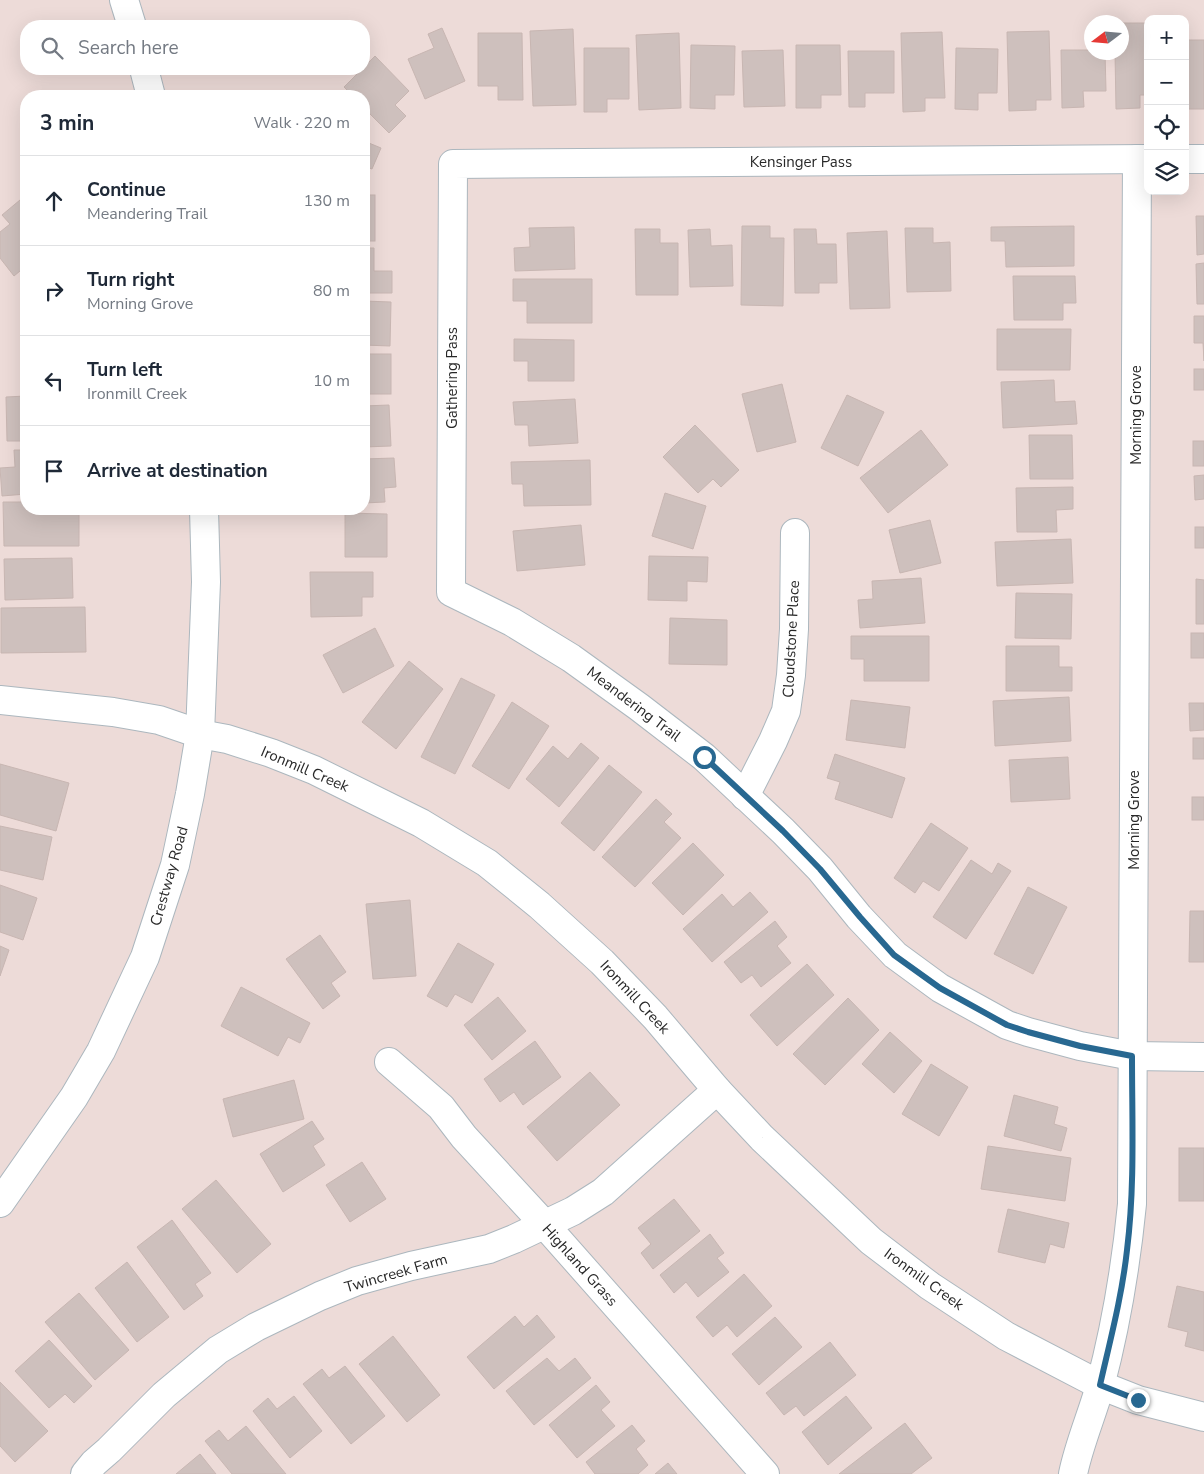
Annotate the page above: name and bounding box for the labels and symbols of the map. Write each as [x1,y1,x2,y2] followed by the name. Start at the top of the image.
[1084,15,1129,60] north arrow
[750,152,852,172] street label: Kensinger Pass
[442,327,462,429] street label: Gathering Pass
[1126,365,1146,465] street label: Morning Grove
[778,580,804,698] street label: Cloudstone Place
[583,662,686,746] street label: Meandering Trail
[258,741,353,797] street label: Ironmill Creek
[693,746,716,769] route start
[1124,770,1144,870] street label: Morning Grove
[145,824,193,928] street label: Crestway Road
[596,956,675,1039] street label: Ironmill Creek
[538,1220,622,1310] street label: Highland Grass
[880,1243,968,1315] street label: Ironmill Creek
[342,1249,450,1297] street label: Twincreek Farm
[1127,1389,1150,1412] route end

